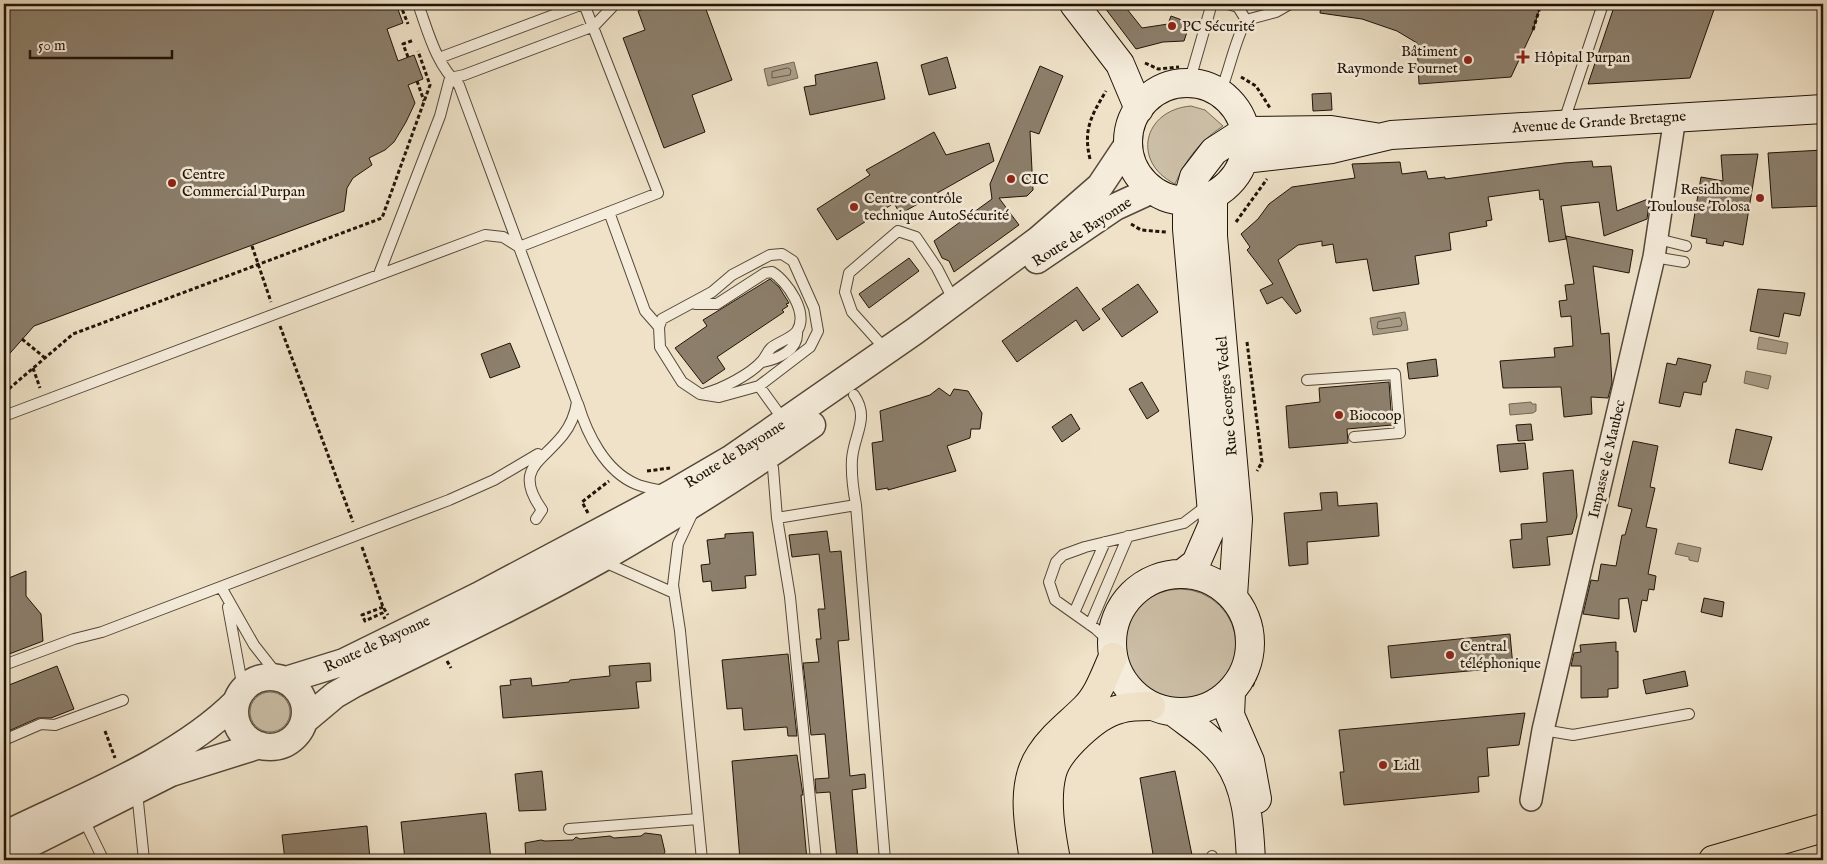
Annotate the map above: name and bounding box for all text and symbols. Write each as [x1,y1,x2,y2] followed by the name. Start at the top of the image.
[1182,17,1255,36] place label: PC Sécurité
[1166,20,1178,32] marker: PC Sécurité
[30,28,172,60] scale bar
[38,36,66,55] text: 50 m
[1337,42,1458,78] place label: Bâtiment Raymonde Fournet
[1534,48,1630,67] place label: Hôpital Purpan
[1516,50,1530,64] marker: Hôpital Purpan
[1462,54,1474,66] marker: Bâtiment Raymonde Fournet
[1510,106,1687,138] street label: Avenue de Grande Bretagne
[182,165,305,201] place label: Centre Commercial Purpan
[1021,170,1049,189] place label: CIC
[1005,173,1017,185] marker: CIC
[166,177,178,189] marker: Centre Commercial Purpan
[1648,180,1751,216] place label: Residhome Toulouse Tolosa
[864,189,1009,225] place label: Centre contrôle technique AutoSécurité
[1754,192,1766,204] marker: Residhome Toulouse Tolosa
[1029,193,1135,271] street label: Route de Bayonne
[848,201,860,213] marker: Centre contrôle technique AutoSécurité
[1212,334,1242,457] street label: Rue Georges Vedel
[1584,398,1630,520] street label: Impasse de Maubec
[1349,406,1402,425] place label: Biocoop
[1333,409,1345,421] marker: Biocoop
[681,415,789,492] street label: Route de Bayonne
[321,611,433,677] street label: Route de Bayonne
[1460,637,1541,673] place label: Central téléphonique
[1444,649,1456,661] marker: Central téléphonique
[1393,756,1421,775] place label: Lidl
[1377,759,1389,771] marker: Lidl

